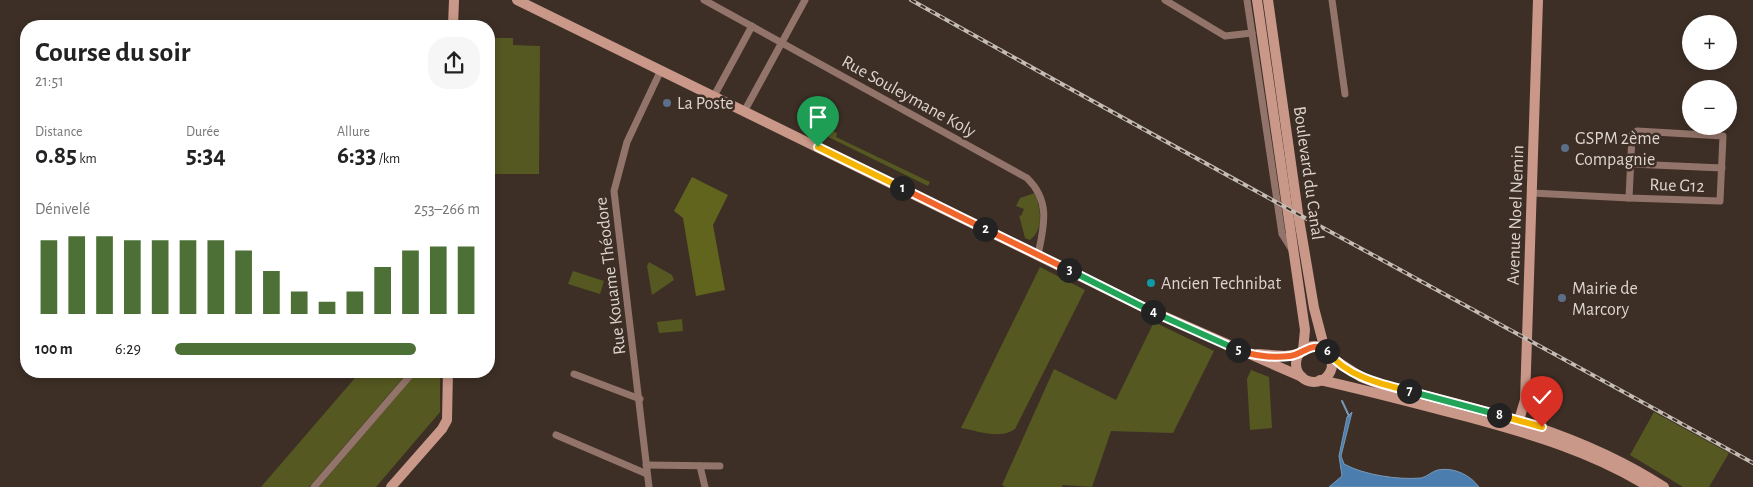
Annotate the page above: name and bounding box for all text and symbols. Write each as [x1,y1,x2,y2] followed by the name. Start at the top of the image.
[1682,15,1737,135] map controls
[1682,15,1737,70] button: +
[428,37,480,89] button: share
[35,39,190,67] text: Course du soir
[839,53,979,141] street label: Rue Souleymane Koly
[35,73,64,89] text: 21:51
[1682,80,1737,135] button: −
[677,95,734,113] place label: La Poste
[797,96,839,147] pin
[661,97,673,109] marker: La Poste
[804,103,832,131] icon: arrive
[1290,105,1326,241] street label: Boulevard du Canal
[35,125,82,139] text: Distance
[186,125,219,139] text: Durée
[337,125,370,139] text: Allure
[1575,130,1660,169] place label: GSPM 2ème Compagnie
[1559,142,1571,154] marker: GSPM 2ème Compagnie
[35,143,77,168] text: 0.85
[186,143,226,168] text: 5:34
[337,143,376,168] text: 6:33
[1505,145,1527,285] street label: Avenue Noel Nemin
[77,152,97,166] text: km
[376,152,400,166] text: /km
[890,176,914,200] pin: 1
[1649,176,1705,196] street label: Rue G12
[900,181,905,195] text: 1
[592,196,630,356] street label: Rue Kouame Théodore
[35,201,90,217] text: Dénivelé
[414,201,480,217] text: 253–266 m
[972,216,998,242] pin: 2
[982,222,989,236] text: 2
[1056,258,1082,282] pin: 3
[1066,263,1073,277] text: 3
[1161,275,1282,293] place label: Ancien Technibat
[1145,277,1157,289] marker: Ancien Technibat
[1572,280,1638,319] place label: Mairie de Marcory
[1556,292,1568,304] marker: Mairie de Marcory
[1140,300,1166,324] pin: 4
[1150,305,1157,319] text: 4
[1226,338,1250,362] pin: 5
[1314,338,1340,364] pin: 6
[35,341,73,357] text: 100 m
[115,341,141,357] text: 6:29
[1235,343,1242,357] text: 5
[1324,344,1331,358] text: 6
[1521,376,1563,427] pin
[1396,378,1422,404] pin: 7
[1528,383,1556,411] icon: check
[1406,384,1413,398] text: 7
[1486,402,1512,428] pin: 8
[1496,408,1503,422] text: 8

